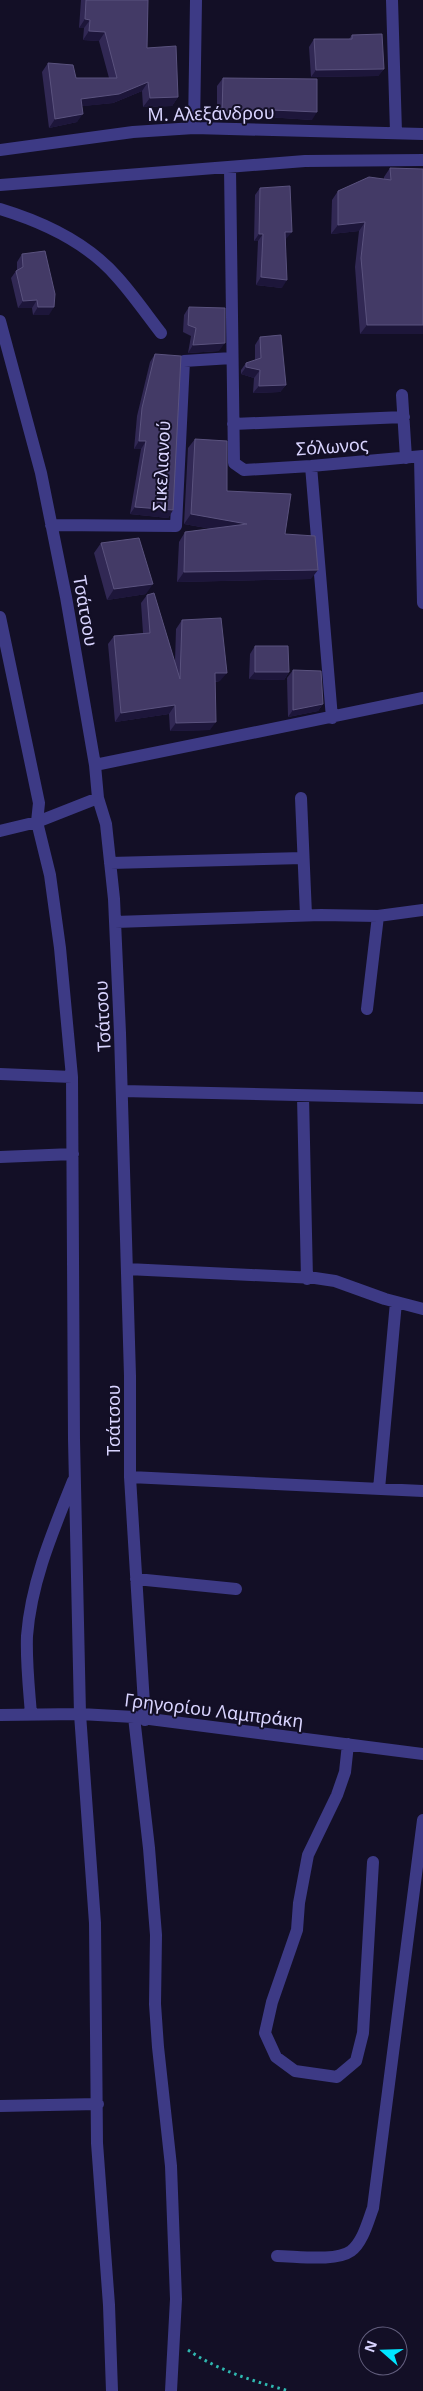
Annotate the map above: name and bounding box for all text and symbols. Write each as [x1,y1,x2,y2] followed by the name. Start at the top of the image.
[147,100,275,126] street label: Μ. Αλεξάνδρου
[147,420,175,512] street label: Σικελιανού
[295,431,369,461] street label: Σόλωνος
[68,574,104,648] street label: Τσάτσου
[88,980,116,1052] street label: Τσάτσου
[101,1384,125,1456] street label: Τσάτσου
[123,1687,305,1733] street label: Γρηγορίου Λαμπράκη
[358,2326,408,2376] north arrow
[359,2338,381,2355] text: N

